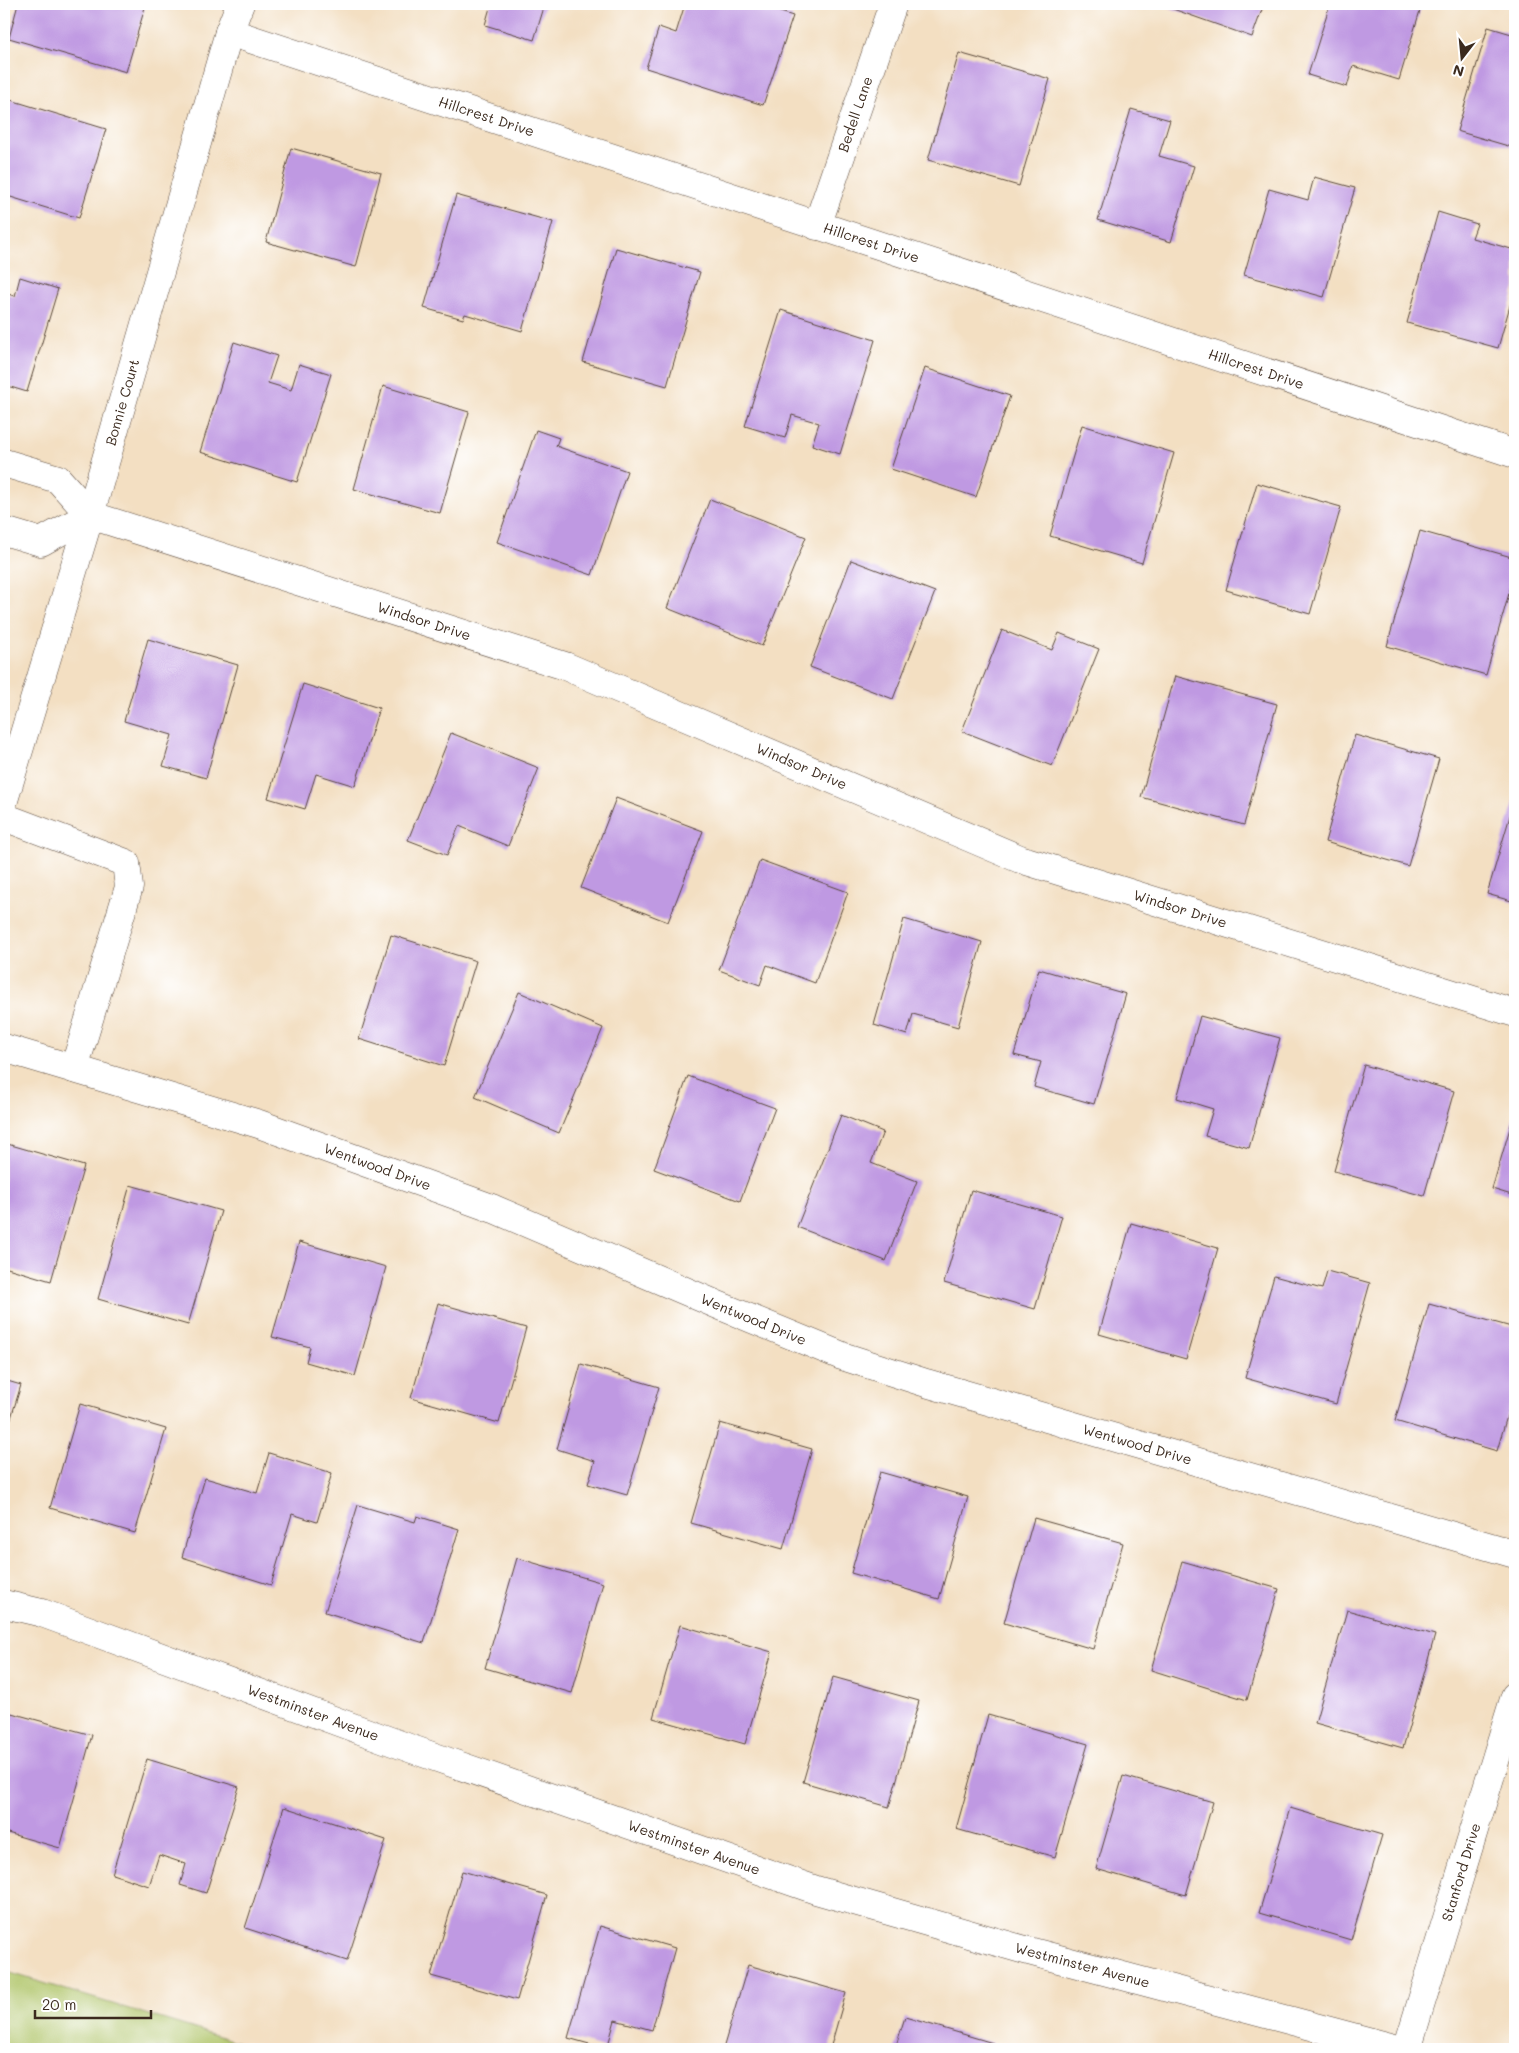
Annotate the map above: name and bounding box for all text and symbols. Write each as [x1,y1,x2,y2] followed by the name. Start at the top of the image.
[1436,32,1486,82] north arrow
[1451,60,1466,82] text: N
[833,74,877,155] street label: Bedell Lane
[436,91,537,141] street label: Hillcrest Drive
[821,218,922,267] street label: Hillcrest Drive
[1206,344,1307,393] street label: Hillcrest Drive
[100,357,143,448] street label: Bonnie Court
[375,597,473,644] street label: Windsor Drive
[754,738,850,794] street label: Windsor Drive
[1131,885,1230,932] street label: Windsor Drive
[321,1138,434,1194] street label: Wentwood Drive
[698,1289,809,1349] street label: Wentwood Drive
[1081,1419,1194,1469] street label: Wentwood Drive
[245,1679,382,1745] street label: Westminster Avenue
[626,1815,763,1879] street label: Westminster Avenue
[1437,1821,1485,1923] street label: Stanford Drive
[1013,1938,1152,1992] street label: Westminster Avenue
[35,1988,151,2020] scale bar
[42,1994,76,2014] text: 20 m

